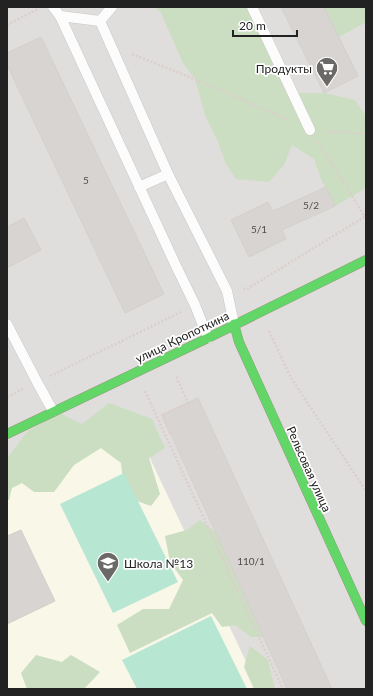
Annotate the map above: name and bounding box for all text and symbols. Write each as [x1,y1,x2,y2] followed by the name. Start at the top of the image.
[233,12,297,38] scale bar
[239,18,266,33] text: 20 m
[314,55,340,88] supermarket icon: Продукты
[256,61,312,76] place label: Продукты
[83,174,89,186] house number: 5
[303,199,319,211] house number: 5/2
[251,223,267,235] house number: 5/1
[133,308,231,366] street label: улица Кропоткина
[283,424,335,514] street label: Рельсовая улица
[95,550,121,583] school or university icon: Школа №13
[237,555,265,567] house number: 110/1
[124,556,193,571] place label: Школа №13

